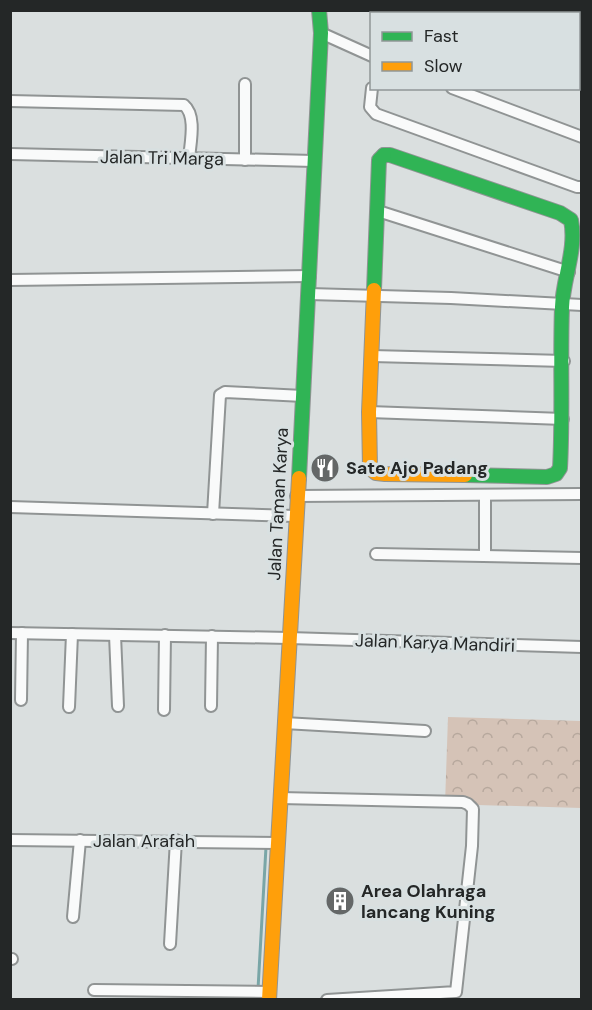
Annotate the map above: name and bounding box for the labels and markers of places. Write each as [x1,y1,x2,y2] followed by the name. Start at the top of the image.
[309,452,341,484] restaurant icon: Sate Ajo Padang
[346,456,488,480] place label: Sate Ajo Padang
[361,879,496,924] place label: Area Olahraga lancang Kuning
[324,885,356,917] building icon: Area Olahraga lancang Kuning

